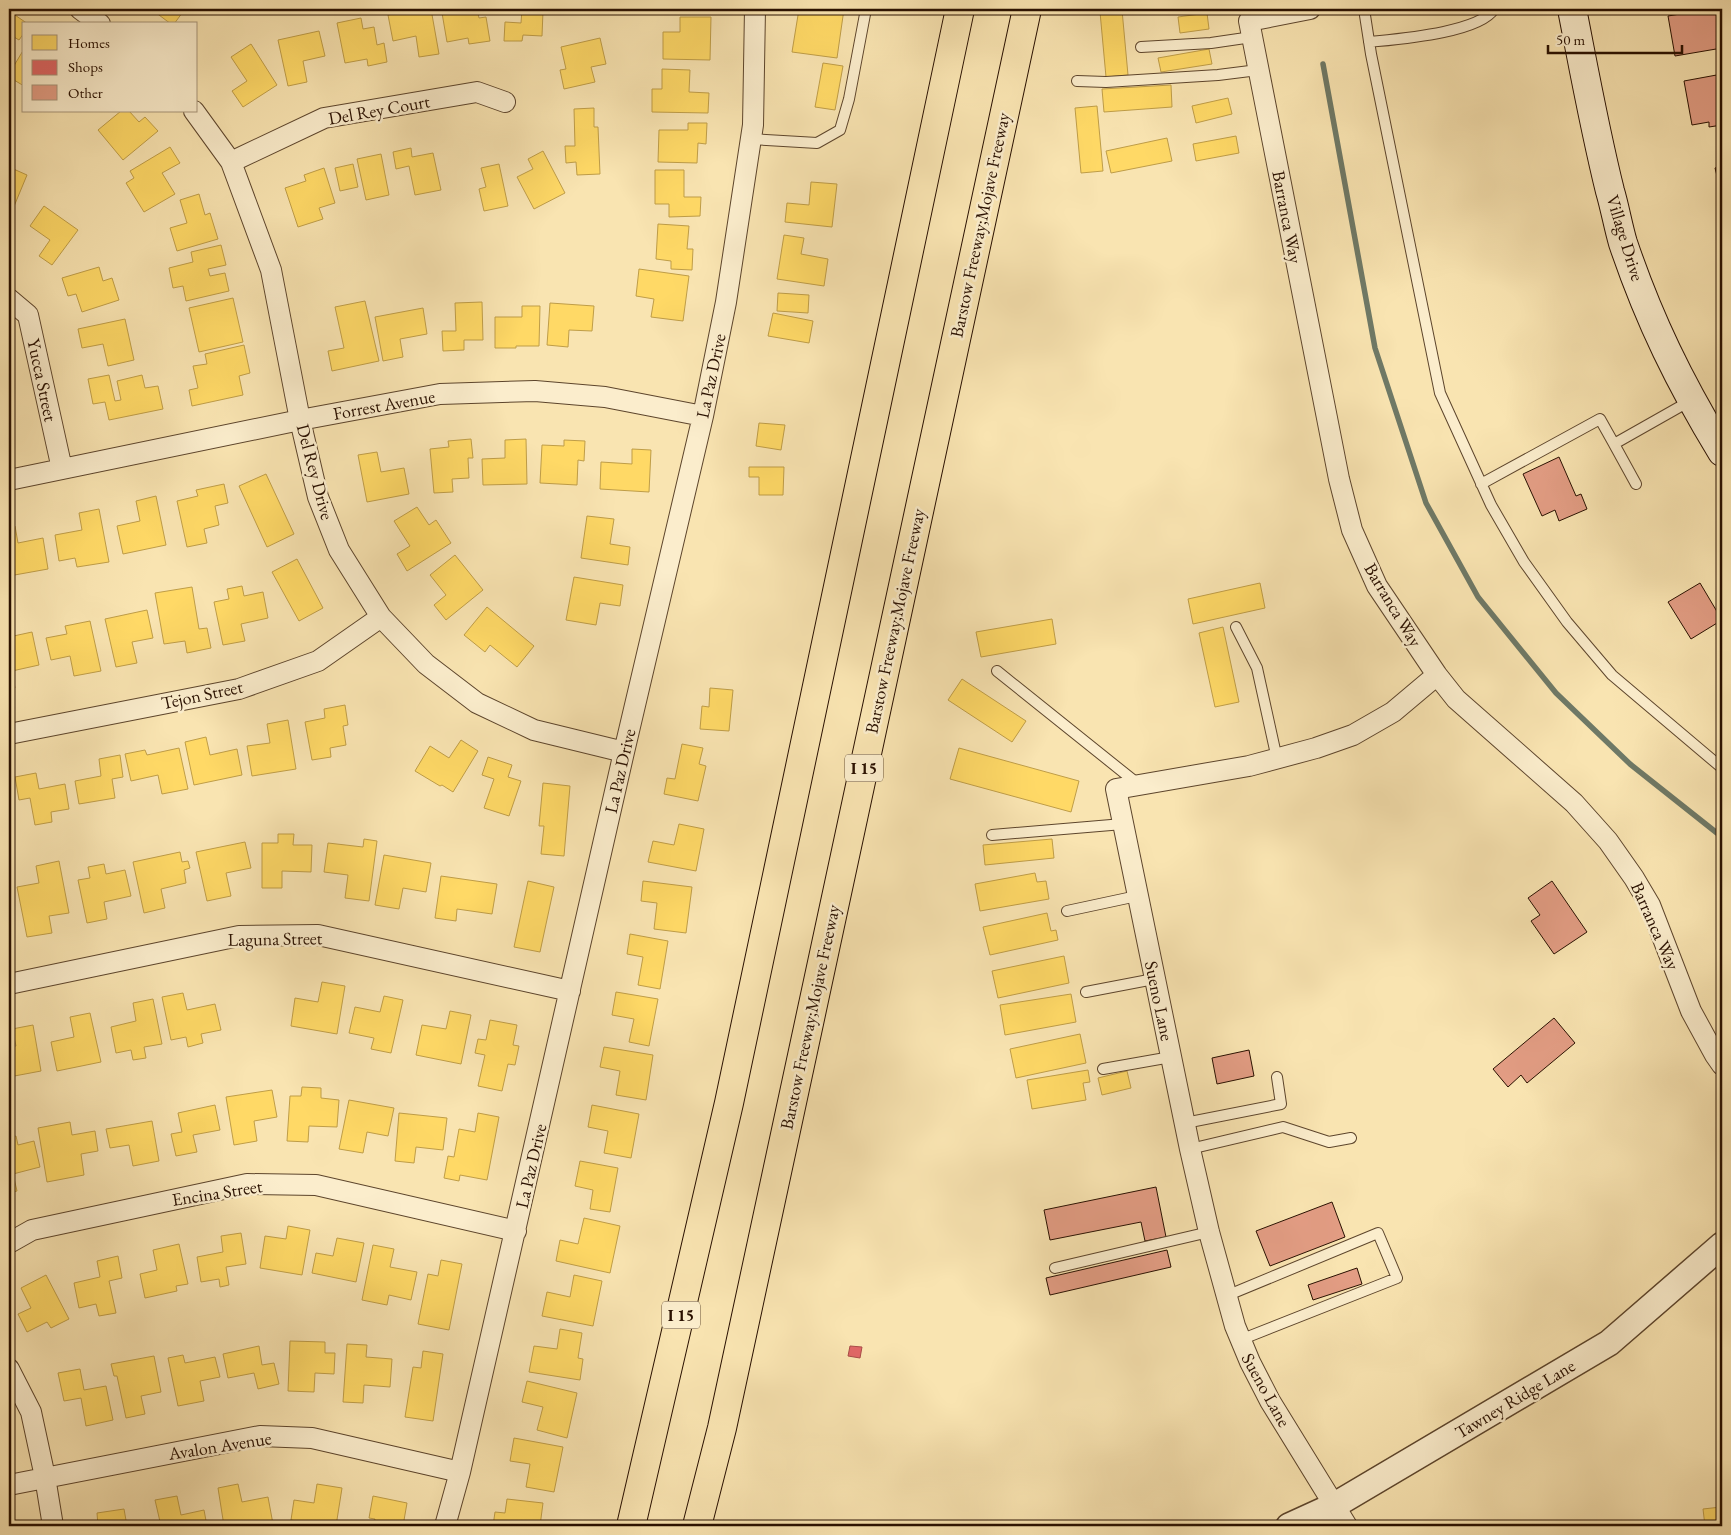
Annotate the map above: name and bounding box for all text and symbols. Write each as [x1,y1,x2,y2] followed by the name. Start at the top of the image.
[22,22,198,112] legend
[1548,22,1682,54] scale bar
[1556,30,1585,49] text: 50 m
[68,33,110,52] text: Homes
[68,57,103,76] text: Shops
[68,83,103,102] text: Other
[326,89,432,130] street label: Del Rey Court
[944,110,1015,340] street label: Barstow Freeway;Mojave Freeway
[1267,169,1308,265] street label: Barranca Way
[1601,192,1649,284] street label: Village Drive
[690,331,731,420] street label: La Paz Drive
[22,336,63,424] street label: Yucca Street
[331,384,437,425] street label: Forrest Avenue
[292,421,339,522] street label: Del Rey Drive
[859,506,930,736] street label: Barstow Freeway;Mojave Freeway
[1359,559,1428,651] street label: Barranca Way
[159,675,245,714] street label: Tejon Street
[599,726,640,815] street label: La Paz Drive
[845,754,883,781] road number: I 15
[1626,878,1685,973] street label: Barranca Way
[774,902,845,1132] street label: Barstow Freeway;Mojave Freeway
[227,926,323,951] street label: Laguna Street
[1140,959,1179,1043] street label: Sueno Lane
[510,1121,551,1210] street label: La Paz Drive
[170,1174,264,1211] street label: Encina Street
[662,1302,700,1328] road number: I 15
[1237,1349,1296,1431] street label: Sueno Lane
[1450,1354,1579,1444] street label: Tawney Ridge Lane
[166,1426,273,1465] street label: Avalon Avenue

